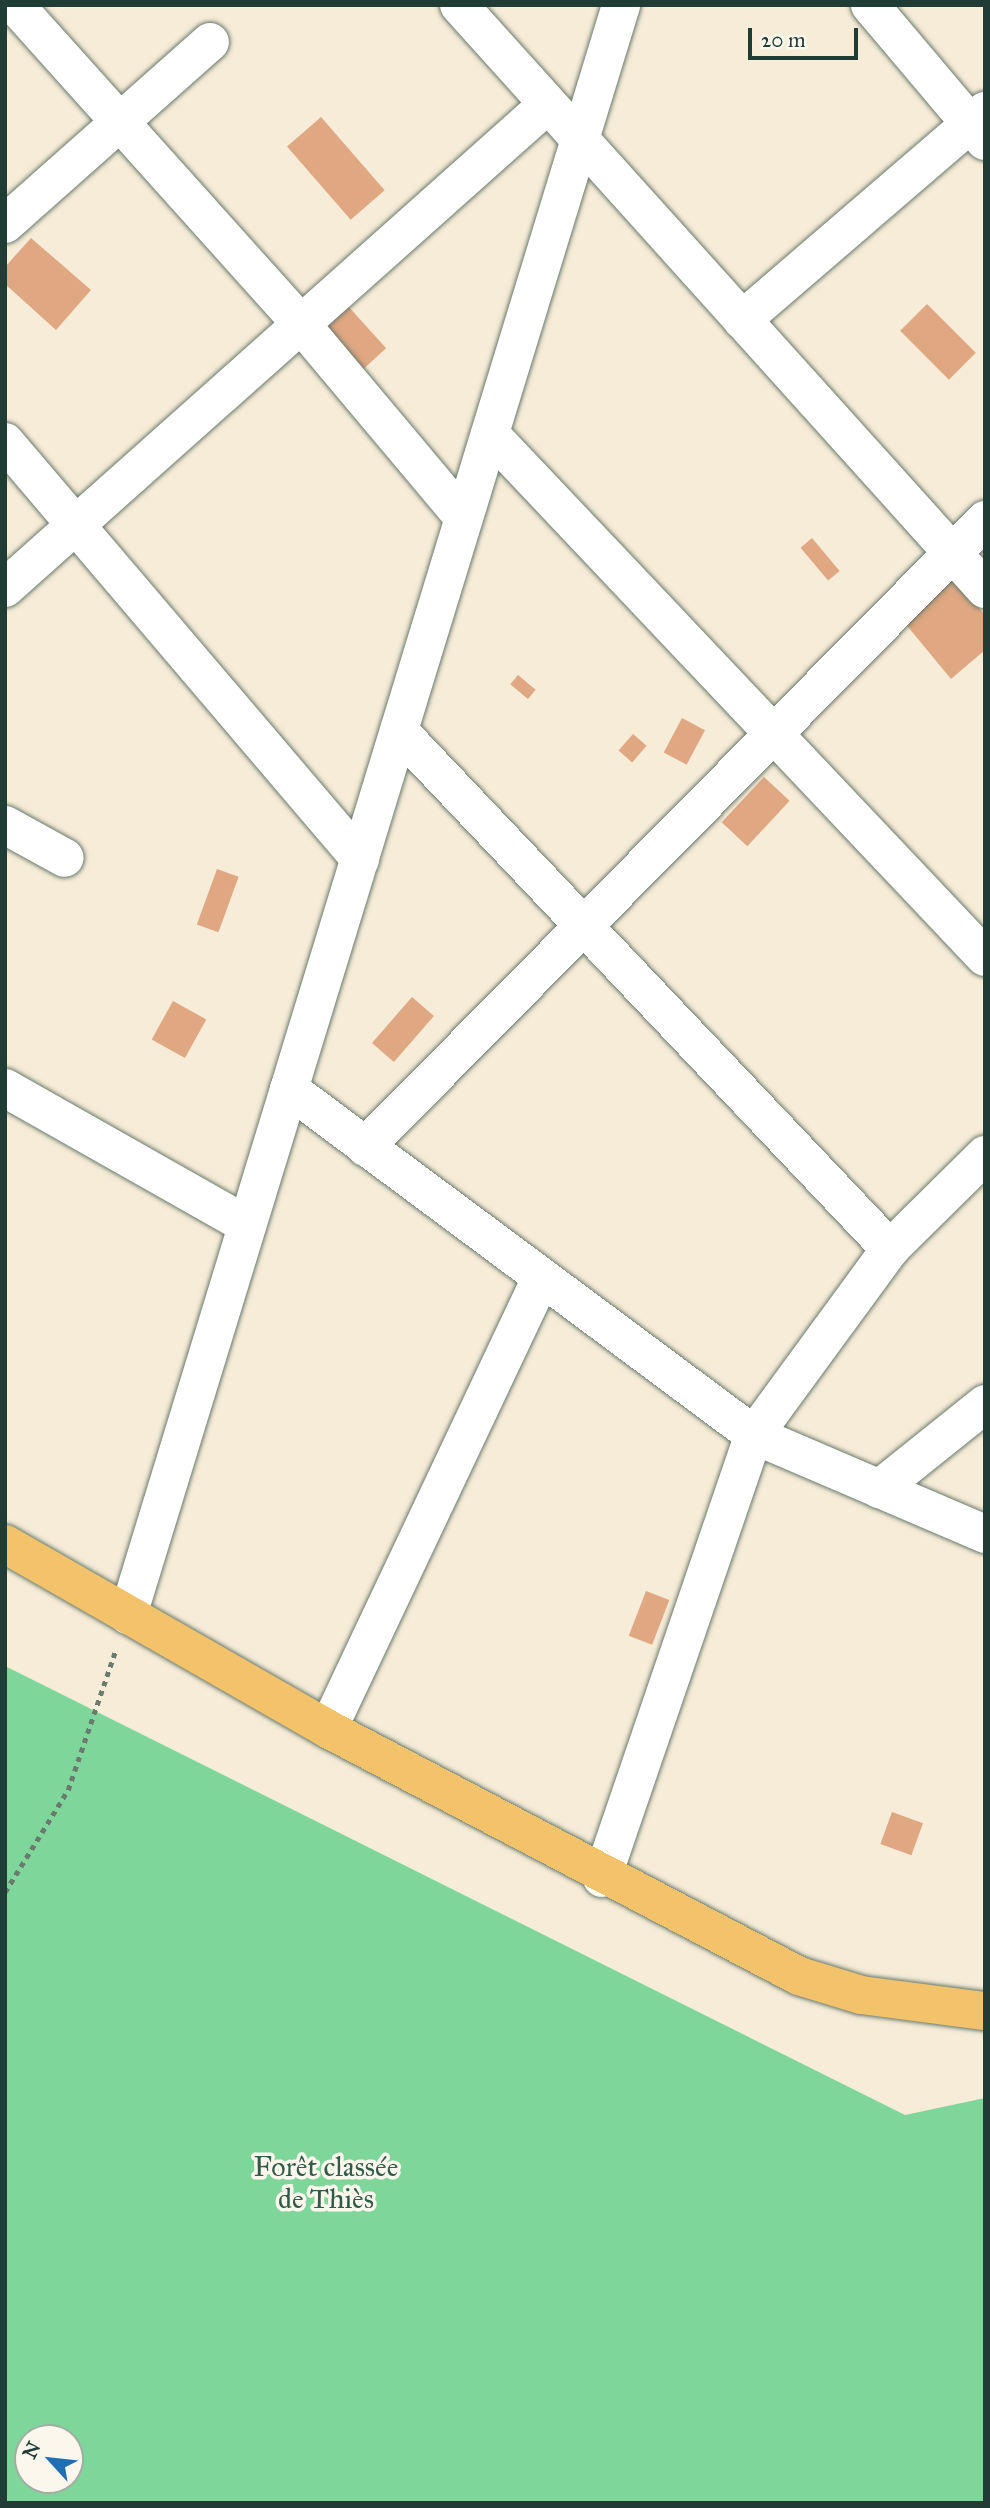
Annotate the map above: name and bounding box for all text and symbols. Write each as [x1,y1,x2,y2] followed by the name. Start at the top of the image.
[752,14,862,58] scale bar
[761,27,806,53] text: 20 m
[254,2150,398,2216] park label: Forêt classée de Thiès
[14,2424,84,2494] north arrow
[18,2438,46,2463] text: N

